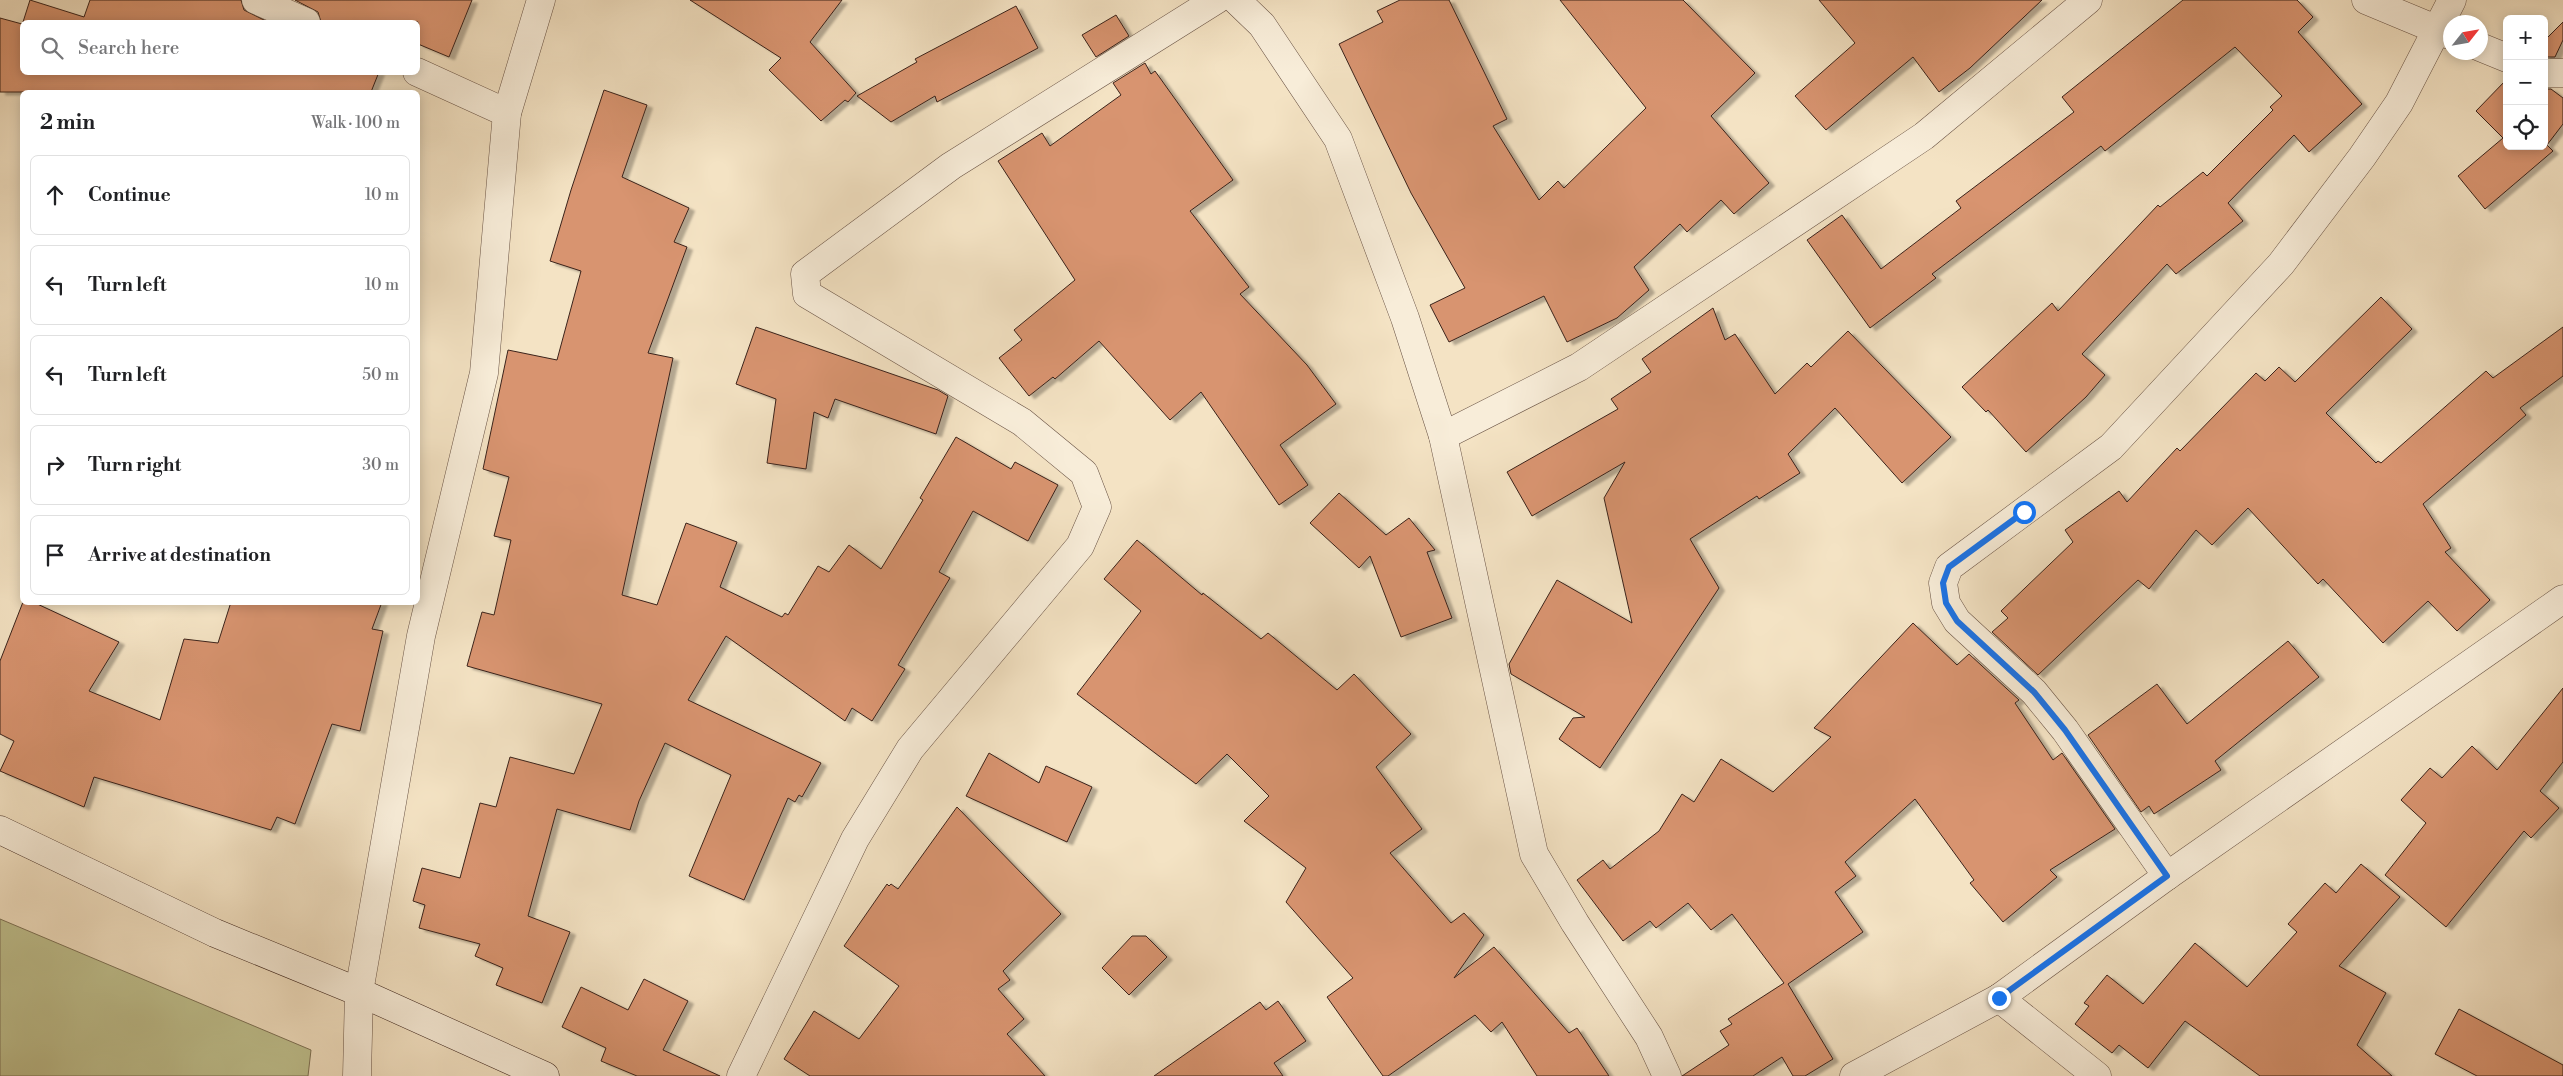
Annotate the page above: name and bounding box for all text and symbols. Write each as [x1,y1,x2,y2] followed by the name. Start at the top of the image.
[2443,15,2488,60] north arrow
[2503,15,2548,150] map controls
[2503,15,2548,60] button: +
[20,20,420,75] search box
[38,34,66,62] icon: search
[78,36,179,60] text: Search here
[2503,60,2548,105] button: −
[2503,105,2548,150] button: locate
[40,110,95,136] text: 2 min
[311,113,400,133] text: Walk · 100 m
[41,181,69,209] icon: ahead
[88,183,171,207] text: Continue
[365,185,399,205] text: 10 m
[41,271,69,299] icon: left
[88,273,167,297] text: Turn left
[365,275,399,295] text: 10 m
[41,361,69,389] icon: left
[88,363,167,387] text: Turn left
[362,365,399,385] text: 50 m
[41,451,69,479] icon: right
[88,453,181,477] text: Turn right
[362,455,399,475] text: 30 m
[2013,501,2036,524] route start
[41,541,69,569] icon: arrive
[88,543,271,567] text: Arrive at destination
[1988,987,2011,1010] route end

